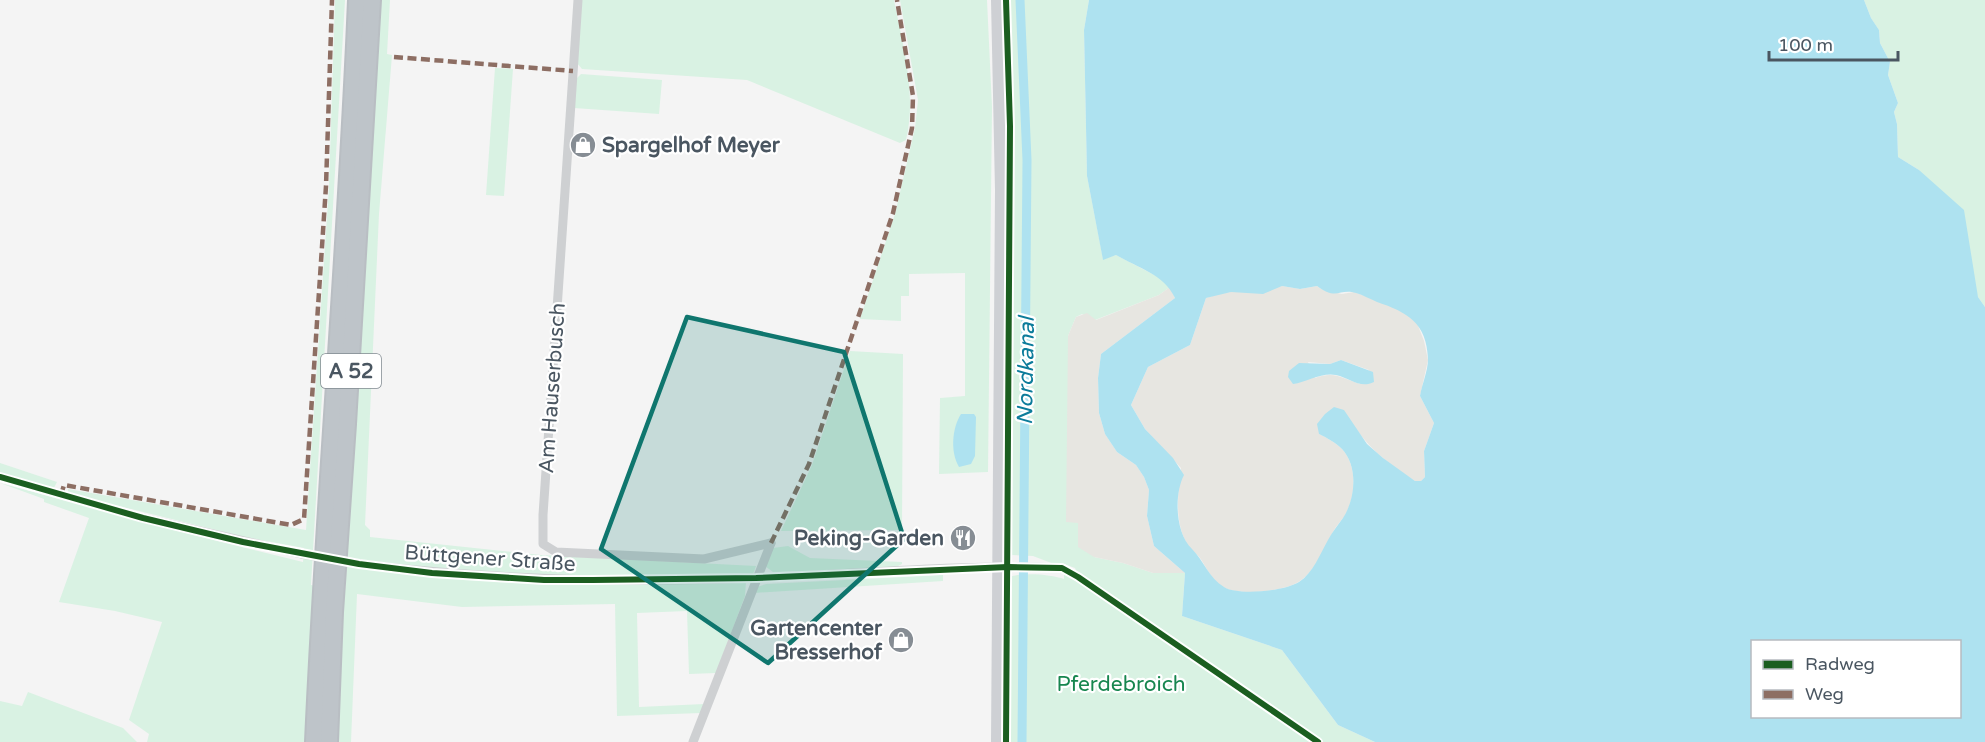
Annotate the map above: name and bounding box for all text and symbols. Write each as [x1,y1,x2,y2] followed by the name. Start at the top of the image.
[1769,24,1898,62] scale bar
[1778,34,1833,56] text: 100 m
[568,130,598,160] shop icon: Spargelhof Meyer
[602,133,781,158] place label: Spargelhof Meyer
[534,302,571,474] street label: Am Hauserbusch
[1012,314,1040,425] water label: Nordkanal
[321,354,381,388] road number: A 52
[948,523,978,553] restaurant icon: Peking-Garden
[794,526,944,551] place label: Peking-Garden
[404,540,576,577] street label: Büttgener Straße
[750,616,883,665] place label: Gartencenter Bresserhof
[886,625,916,655] shop icon: Gartencenter Bresserhof
[1751,640,1961,718] legend
[1805,653,1875,675] text: Radweg
[1056,672,1186,697] park label: Pferdebroich
[1805,683,1844,705] text: Weg

